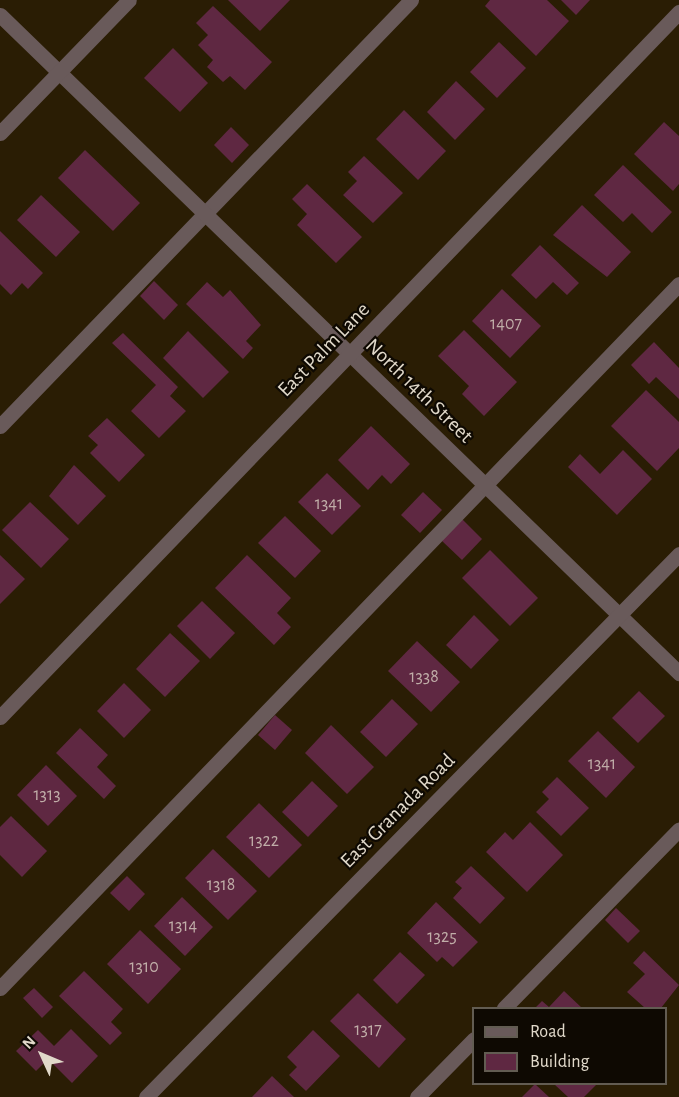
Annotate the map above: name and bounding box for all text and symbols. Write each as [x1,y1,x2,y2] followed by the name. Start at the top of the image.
[273,298,375,402] street label: East Palm Lane
[490,313,522,335] house number: 1407
[360,333,478,449] street label: North 14th Street
[315,493,343,515] house number: 1341
[409,666,439,688] house number: 1338
[335,748,461,874] street label: East Granada Road
[588,753,616,775] house number: 1341
[33,784,61,806] house number: 1313
[249,830,279,852] house number: 1322
[207,874,235,896] house number: 1318
[169,915,197,937] house number: 1314
[427,926,457,948] house number: 1325
[129,956,159,978] house number: 1310
[472,1007,667,1085] legend
[354,1019,382,1041] house number: 1317
[530,1023,566,1041] text: Road
[12,1025,72,1085] north arrow
[19,1033,39,1052] text: N
[530,1053,589,1071] text: Building

